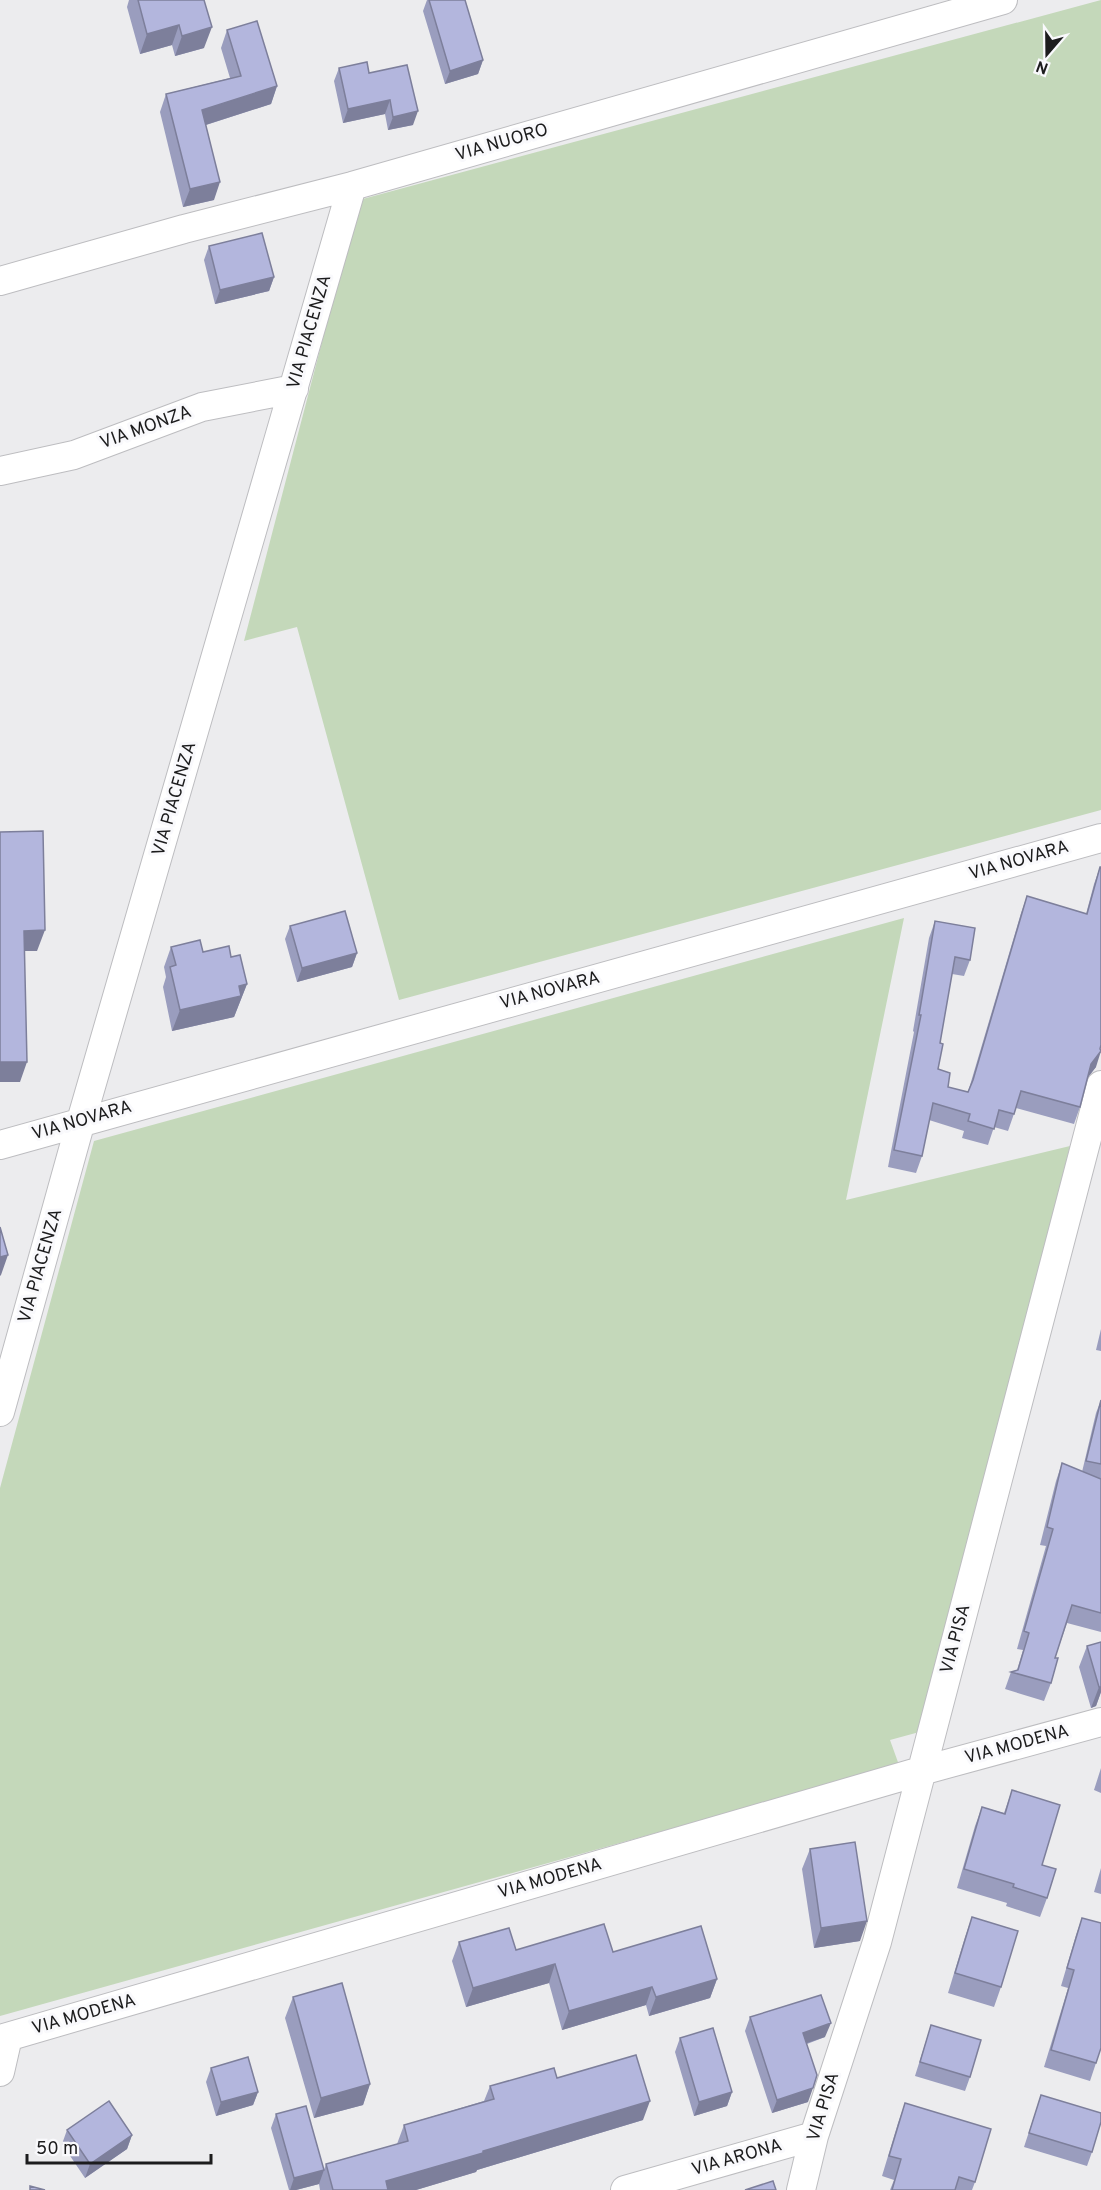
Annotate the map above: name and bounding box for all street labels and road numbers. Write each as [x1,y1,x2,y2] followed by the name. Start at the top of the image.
[453,119,551,167] street label: VIA NUORO
[283,272,337,392] street label: VIA PIACENZA
[97,401,195,455] street label: VIA MONZA
[148,739,202,859] street label: VIA PIACENZA
[966,836,1072,886] street label: VIA NOVARA
[497,967,603,1015] street label: VIA NOVARA
[29,1096,135,1146] street label: VIA NOVARA
[14,1206,68,1326] street label: VIA PIACENZA
[936,1602,976,1676] street label: VIA PISA
[962,1720,1072,1770] street label: VIA MODENA
[495,1853,605,1905] street label: VIA MODENA
[29,1989,139,2041] street label: VIA MODENA
[803,2070,845,2144] street label: VIA PISA
[689,2134,785,2182] street label: VIA ARONA

